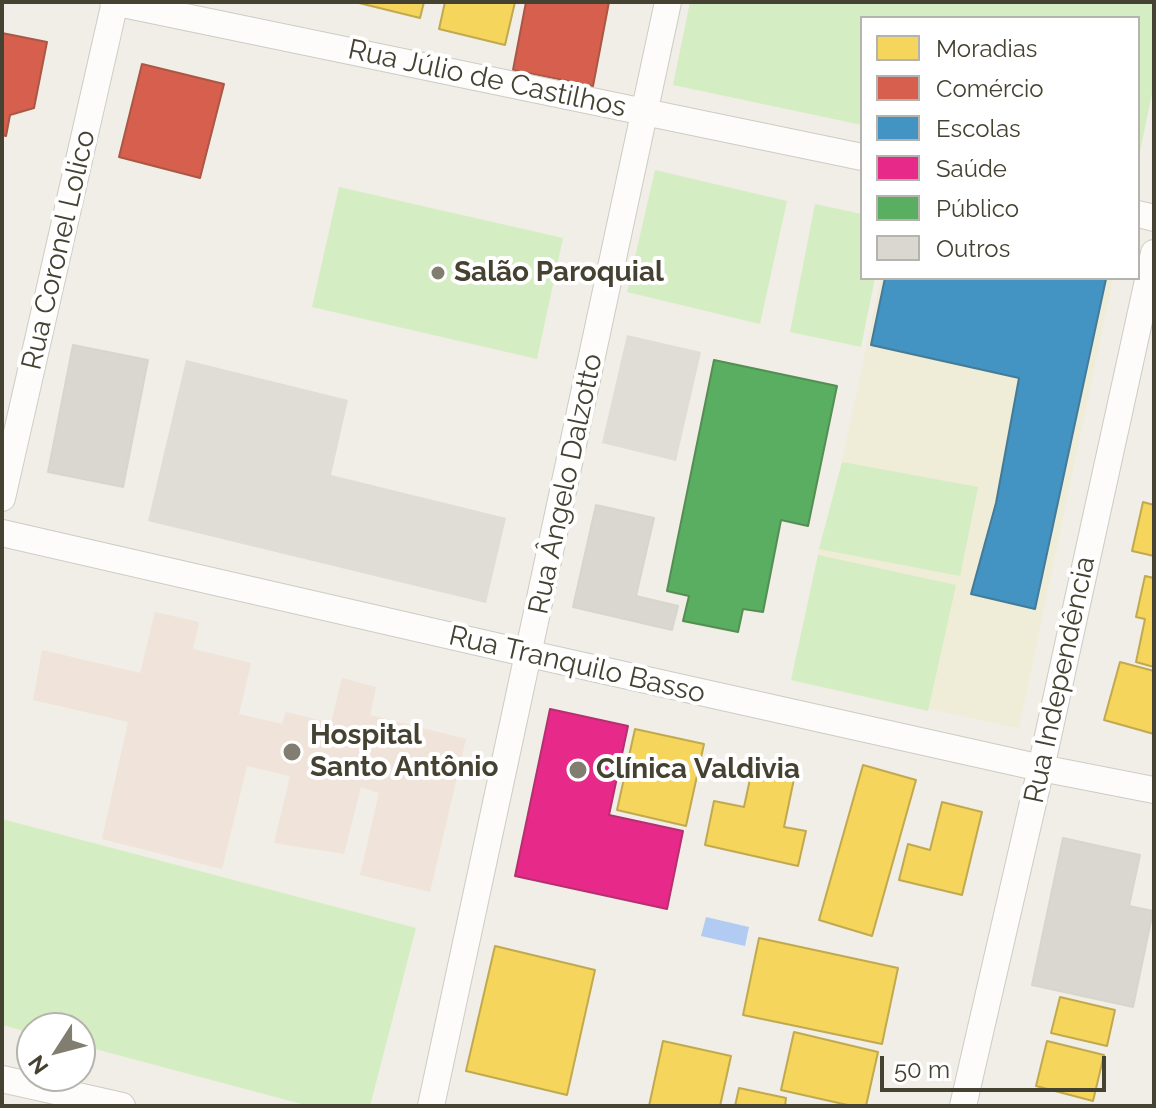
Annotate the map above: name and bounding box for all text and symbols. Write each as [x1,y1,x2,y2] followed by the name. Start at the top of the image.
[860,16,1140,280] legend
[345,33,629,125] street label: Rua Júlio de Castilhos
[936,34,1037,63] text: Moradias
[936,74,1044,103] text: Comércio
[936,114,1021,143] text: Escolas
[15,127,103,373] street label: Rua Coronel Lolico
[936,154,1007,183] text: Saúde
[936,194,1019,223] text: Público
[936,234,1010,263] text: Outros
[454,256,664,290] place label: Salão Paroquial
[429,264,447,282] marker: Salão Paroquial
[522,351,610,617] street label: Rua Ângelo Dalzotto
[1017,554,1103,806] street label: Rua Independência
[446,619,708,711] street label: Rua Tranquilo Basso
[310,719,498,785] place label: Hospital Santo Antônio
[281,741,303,763] marker: Hospital Santo Antônio
[596,753,800,787] place label: Clínica Valdivia
[567,759,589,781] marker: Clínica Valdivia
[16,1012,96,1092] north arrow
[884,1040,1110,1090] scale bar
[23,1051,54,1079] text: N
[894,1055,950,1084] text: 50 m

